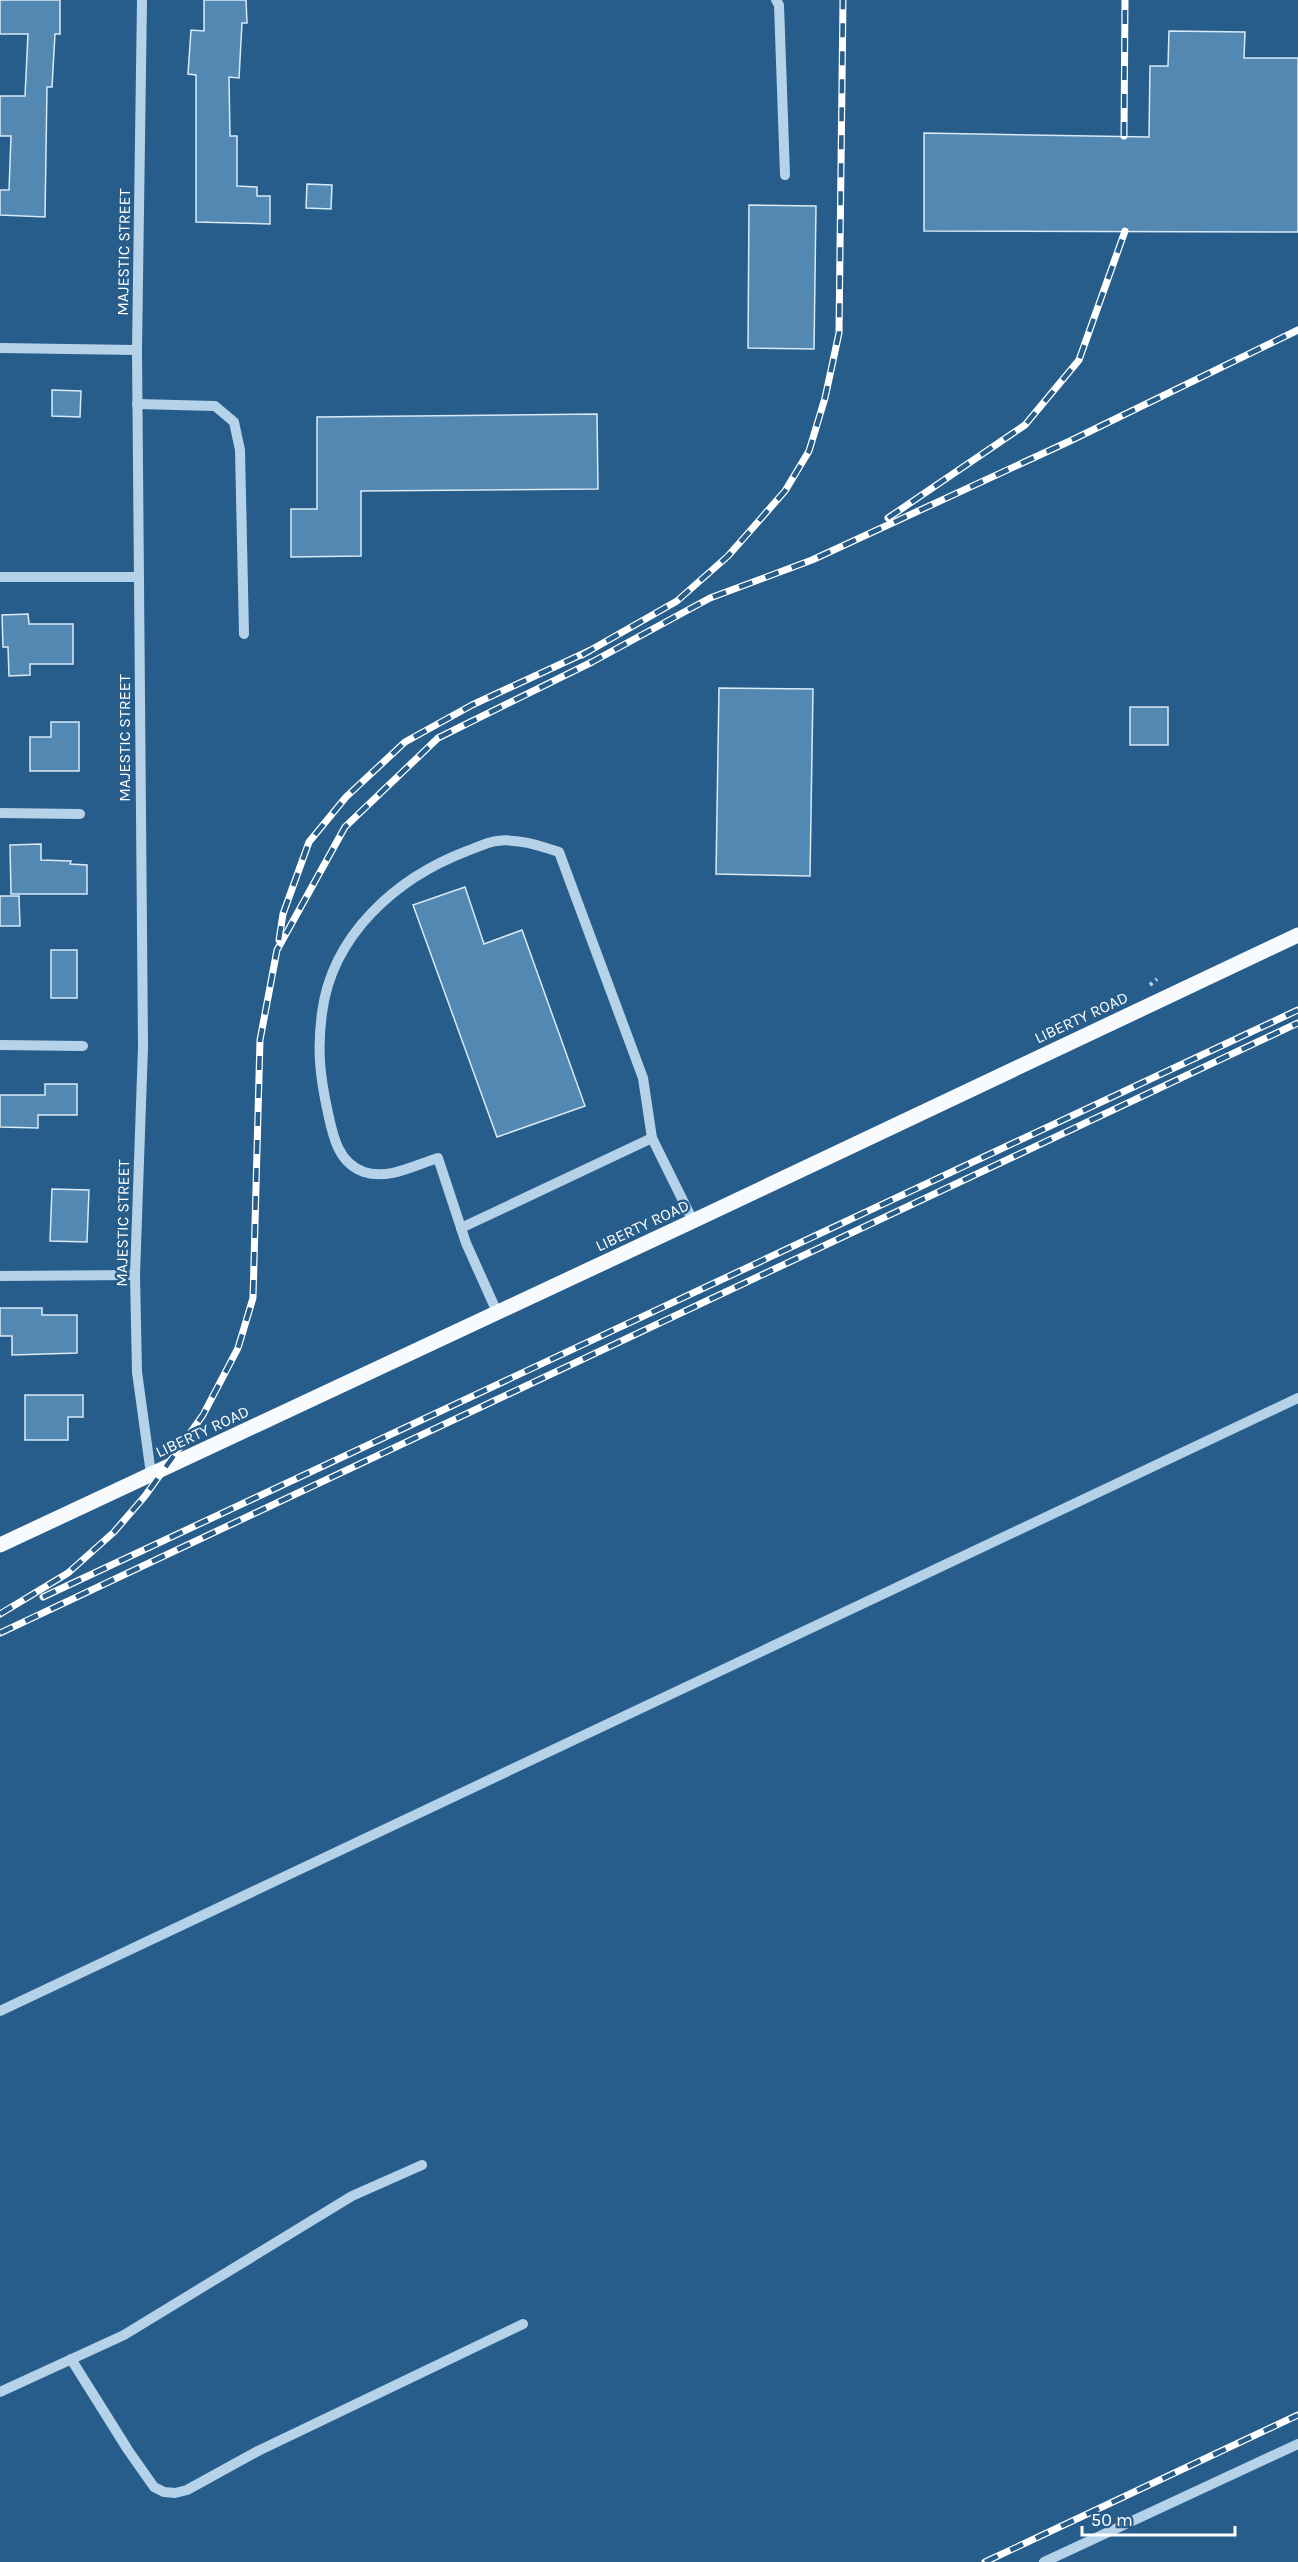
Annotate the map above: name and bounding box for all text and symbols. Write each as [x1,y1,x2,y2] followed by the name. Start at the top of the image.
[113,188,134,316] street label: MAJESTIC STREET
[115,674,134,802] street label: MAJESTIC STREET
[1031,987,1131,1047] street label: LIBERTY ROAD
[112,1159,133,1287] street label: MAJESTIC STREET
[592,1195,692,1255] street label: LIBERTY ROAD
[152,1401,252,1461] street label: LIBERTY ROAD
[1082,2499,1235,2537] scale bar
[1091,2509,1133,2531] text: 50 m

